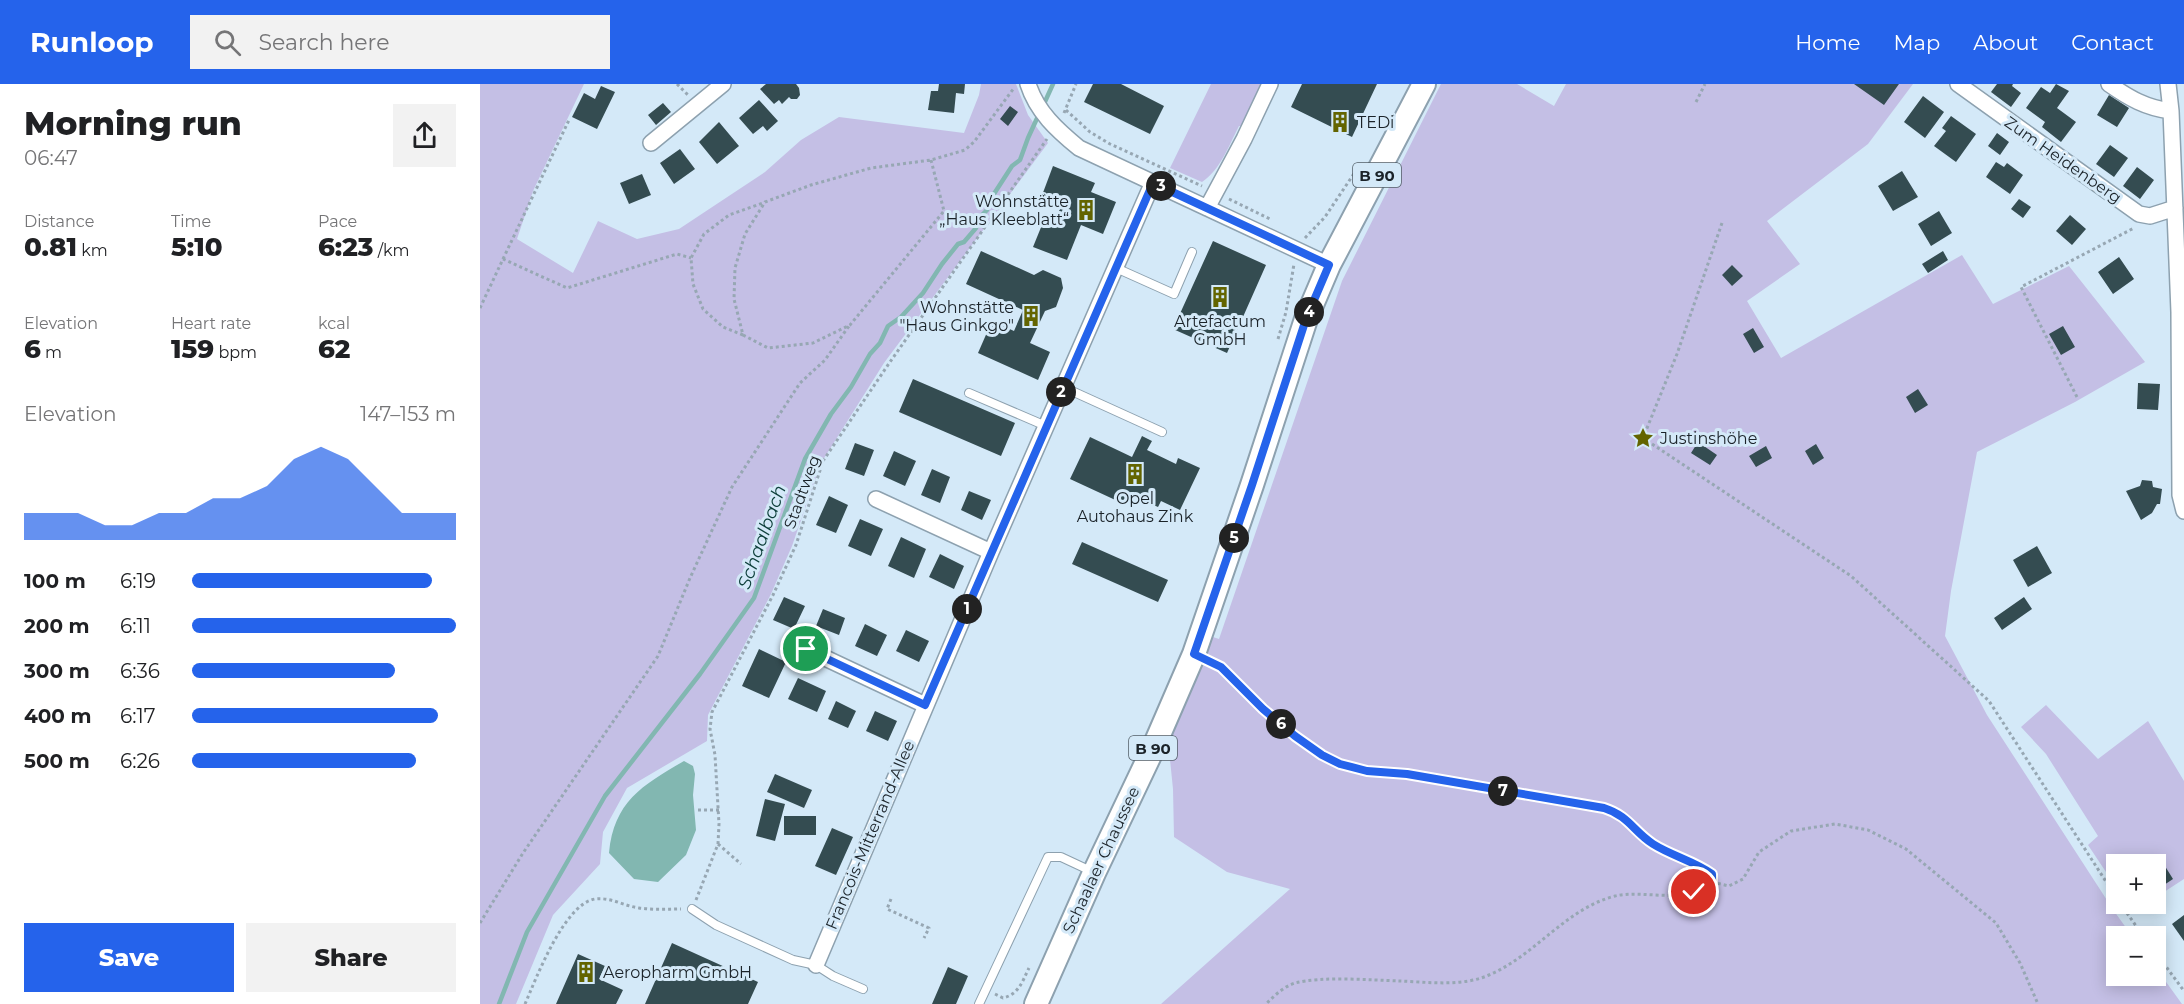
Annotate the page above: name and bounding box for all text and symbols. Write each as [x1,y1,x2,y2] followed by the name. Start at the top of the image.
[190,15,610,69] search box
[30,25,154,59] text: Runloop
[211,26,244,59] icon: search
[259,29,389,56] text: Search here
[1795,30,1860,55] text: Home
[1893,30,1940,55] text: Map
[1973,30,2038,55] text: About
[2071,30,2154,55] text: Contact
[24,103,242,143] text: Morning run
[393,104,456,167] button: share
[1328,110,1352,134] building icon: TEDi
[1357,113,1394,132] place label: TEDi
[2001,113,2125,207] street label: Zum Heidenberg
[24,146,78,170] text: 06:47
[1353,163,1401,187] road number: B 90
[1146,171,1176,201] pin: 3
[1156,176,1166,195] text: 3
[939,192,1069,229] place label: Wohnstätte „Haus Kleeblatt“
[1074,198,1098,222] building icon: Wohnstätte „Haus Kleeblatt“
[24,212,94,231] text: Distance
[171,212,211,231] text: Time
[318,212,357,231] text: Pace
[24,231,77,263] text: 0.81
[171,231,222,263] text: 5:10
[318,231,373,263] text: 6:23
[77,241,108,260] text: km
[373,241,410,260] text: /km
[1208,285,1232,309] building icon: Artefactum GmbH
[1294,297,1324,327] pin: 4
[899,298,1014,335] place label: Wohnstätte "Haus Ginkgo"
[1303,302,1315,321] text: 4
[1019,304,1043,328] building icon: Wohnstätte "Haus Ginkgo"
[1174,312,1266,349] place label: Artefactum GmbH
[24,314,98,333] text: Elevation
[171,314,251,333] text: Heart rate
[318,314,350,333] text: kcal
[24,333,41,365] text: 6
[171,333,214,365] text: 159
[318,333,350,365] text: 62
[41,343,62,362] text: m
[214,343,257,362] text: bpm
[1046,377,1076,407] pin: 2
[1056,382,1066,401] text: 2
[24,402,116,426] text: Elevation
[360,402,456,426] text: 147–153 m
[1631,426,1655,450] place icon: Justinshöhe
[1659,429,1757,448] place label: Justinshöhe
[780,453,824,531] street label: Stadtweg
[1123,462,1147,486] building icon: Opel Autohaus Zink
[733,482,791,592] water label: Schaalbach
[1077,489,1194,526] place label: Opel Autohaus Zink
[1219,523,1249,553] pin: 5
[1229,528,1239,547] text: 5
[24,569,86,593] text: 100 m
[120,569,156,593] text: 6:19
[952,594,982,624] pin: 1
[964,599,970,618] text: 1
[24,614,90,638] text: 200 m
[120,614,151,638] text: 6:11
[780,623,831,674] pin
[789,632,822,665] icon: arrive
[24,659,90,683] text: 300 m
[120,659,160,683] text: 6:36
[24,704,92,728] text: 400 m
[120,704,155,728] text: 6:17
[1266,709,1296,739] pin: 6
[1276,714,1286,733] text: 6
[1129,736,1177,760] road number: B 90
[822,738,918,932] street label: Francois-Mitterrand-Allee
[24,749,90,773] text: 500 m
[120,749,160,773] text: 6:26
[1488,776,1518,806] pin: 7
[1498,781,1508,800] text: 7
[1059,784,1143,936] street label: Schaalaer Chaussee
[2106,854,2166,986] map controls
[2106,854,2166,914] button: +
[1668,866,1719,917] pin
[1677,875,1710,908] icon: check
[24,923,234,992] button: Save
[246,923,456,992] button: Share
[2106,926,2166,986] button: −
[574,960,598,984] building icon: Aeropharm GmbH
[603,963,752,982] place label: Aeropharm GmbH

